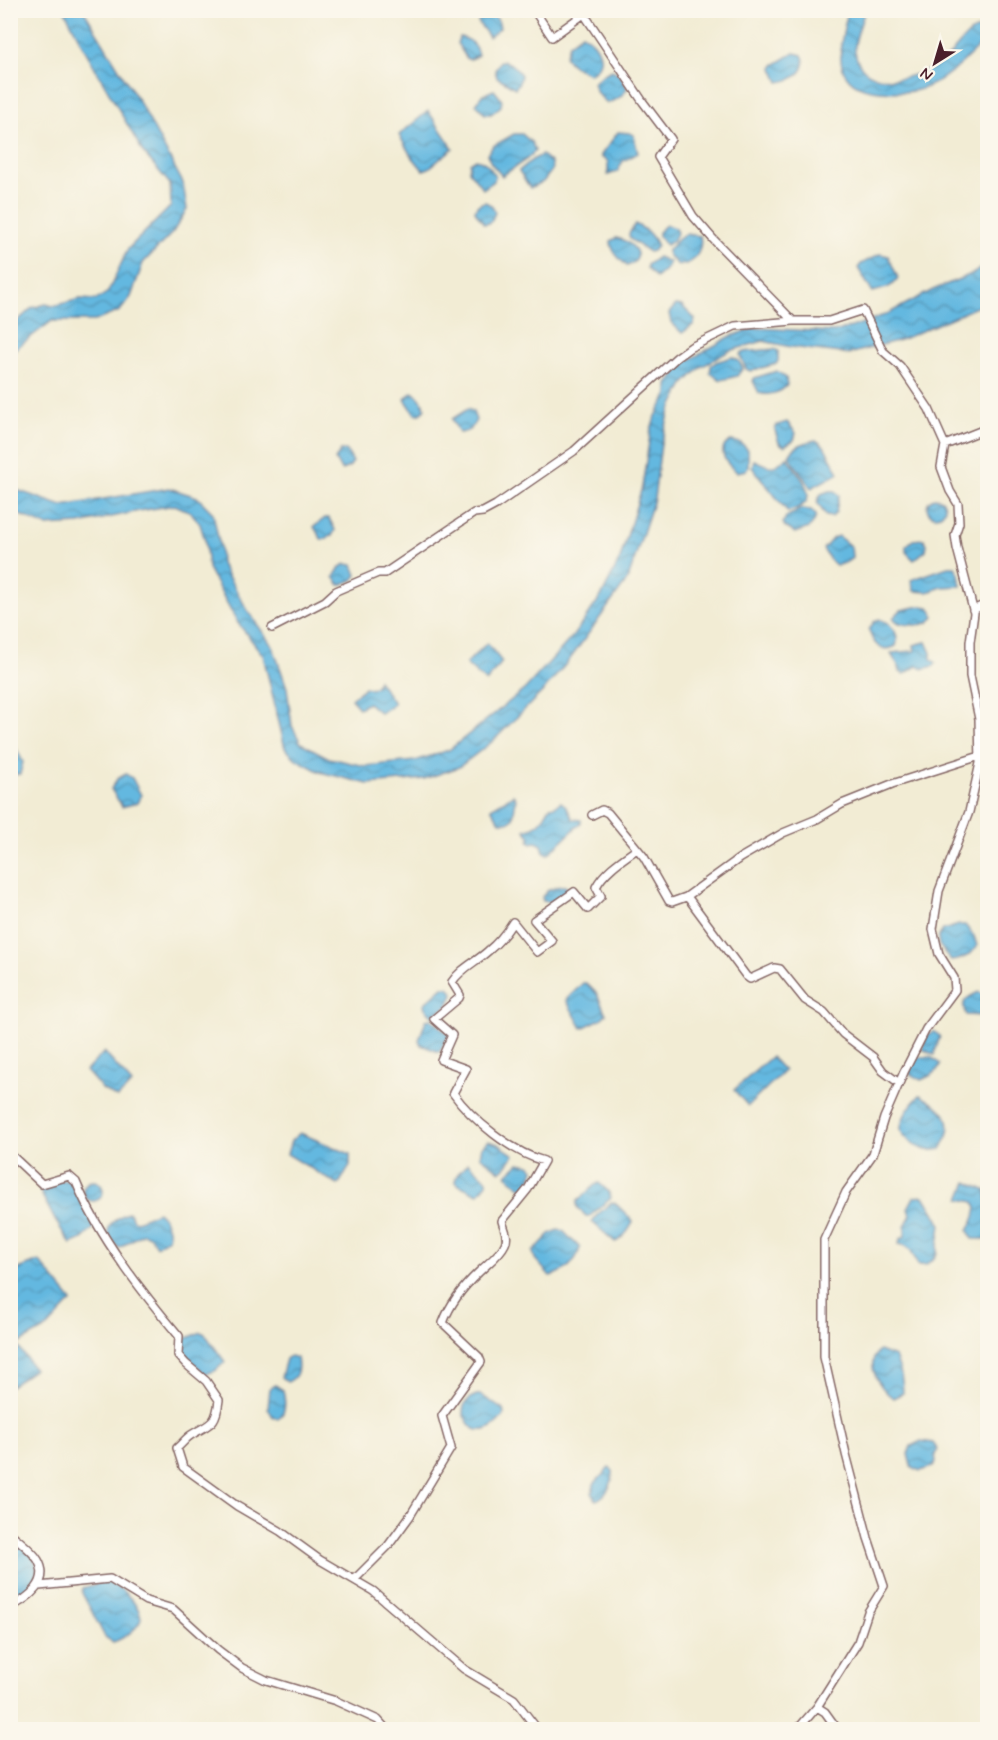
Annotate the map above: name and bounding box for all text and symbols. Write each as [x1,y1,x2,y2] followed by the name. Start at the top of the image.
[905,33,965,93] north arrow
[916,62,937,85] text: N

